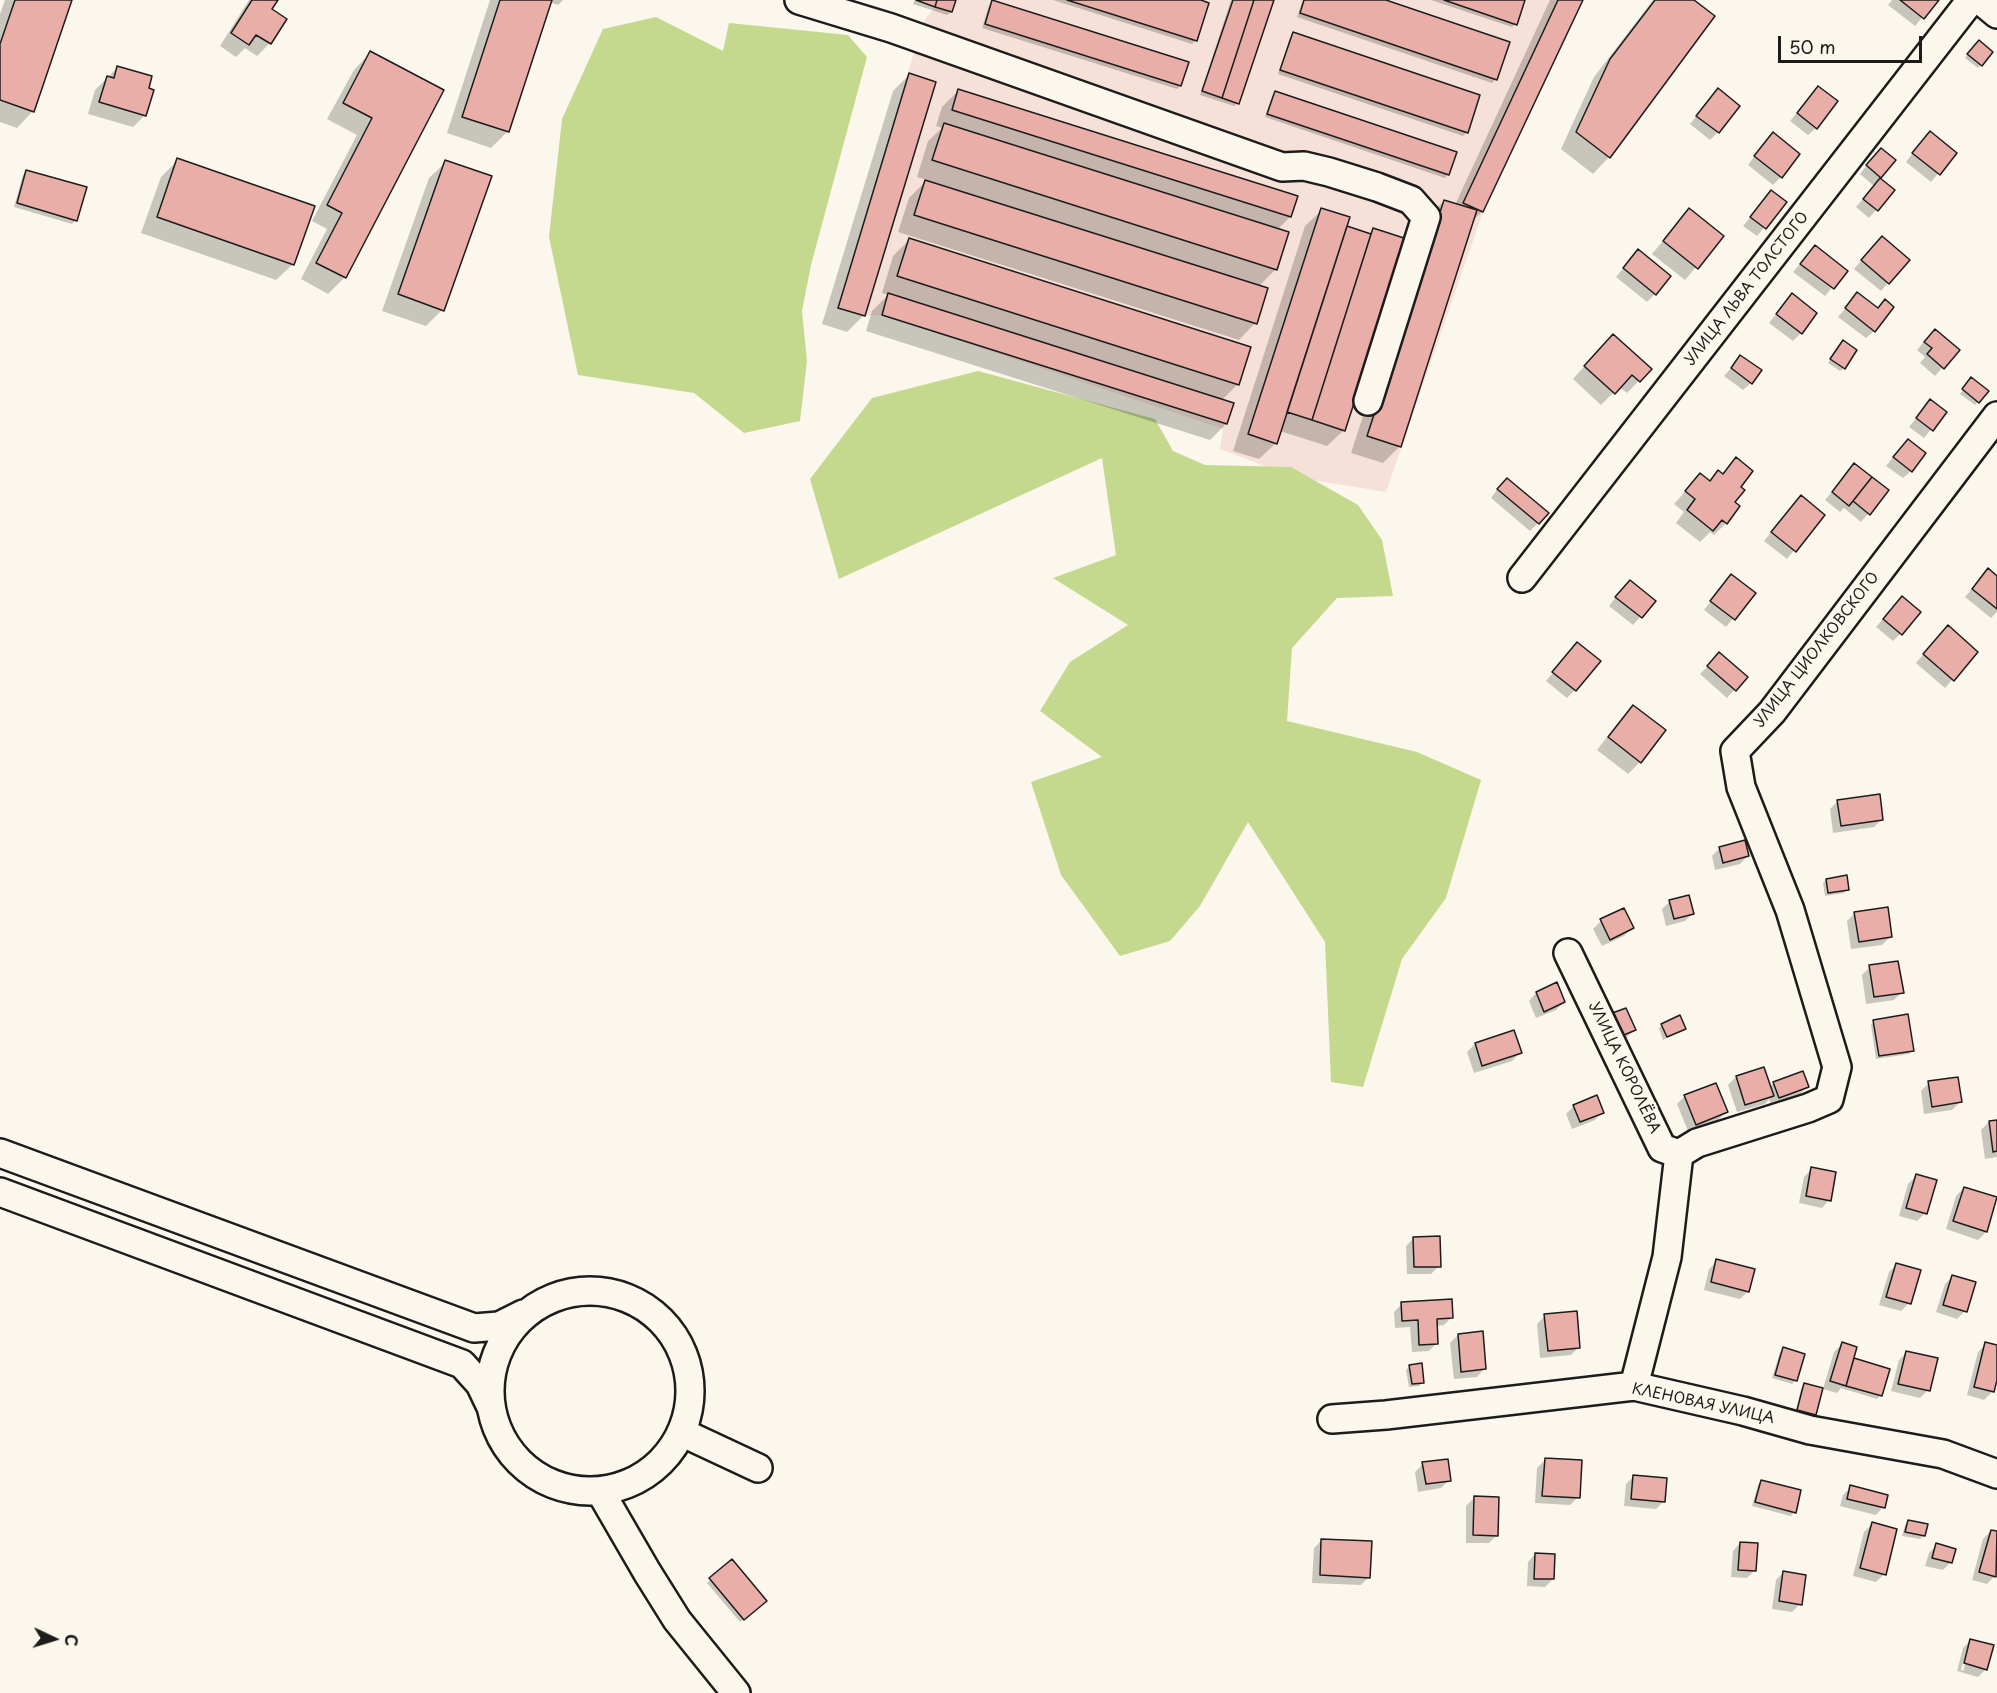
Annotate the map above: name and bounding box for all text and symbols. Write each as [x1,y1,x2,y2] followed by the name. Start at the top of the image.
[1781,24,1925,62] scale bar
[1789,33,1836,60] text: 50 m
[1681,209,1813,369] street label: УЛИЦА ЛЬВА ТОЛСТОГО
[1751,569,1883,731] street label: УЛИЦА ЦИОЛКОВСКОГО
[1584,999,1664,1137] street label: УЛИЦА КОРОЛЁВА
[1630,1380,1776,1428] street label: КЛЕНОВАЯ УЛИЦА
[24,1609,84,1669] north arrow
[60,1633,84,1647] text: С

